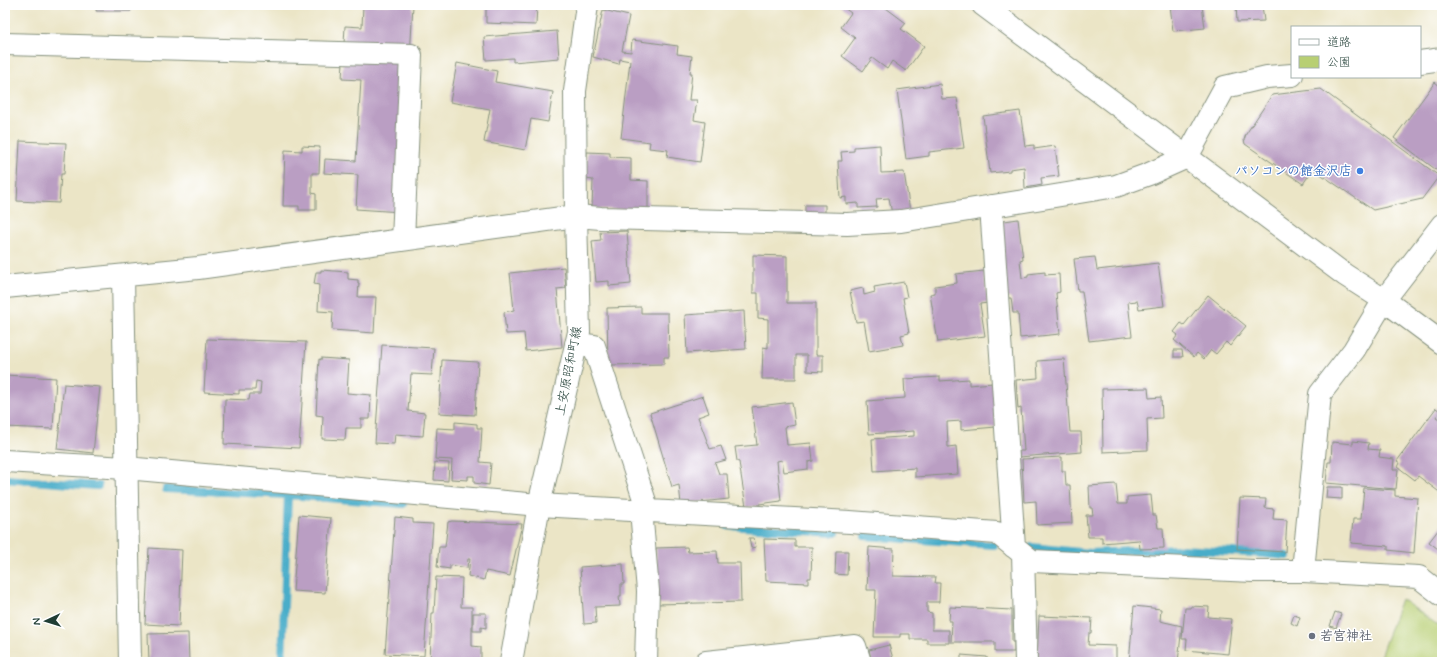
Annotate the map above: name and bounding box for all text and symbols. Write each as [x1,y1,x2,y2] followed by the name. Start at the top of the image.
[1291,26,1421,78] legend
[1327,35,1351,51] text: 道路
[1327,55,1351,71] text: 公園
[1235,163,1352,180] place label: パソコンの館金沢店
[1355,166,1365,176] marker: パソコンの館金沢店
[552,324,586,417] street label: 上安原昭和町線
[26,601,66,641] north arrow
[30,617,44,626] text: N
[1320,628,1372,645] place label: 若宮神社
[1307,631,1317,641] marker: 若宮神社

